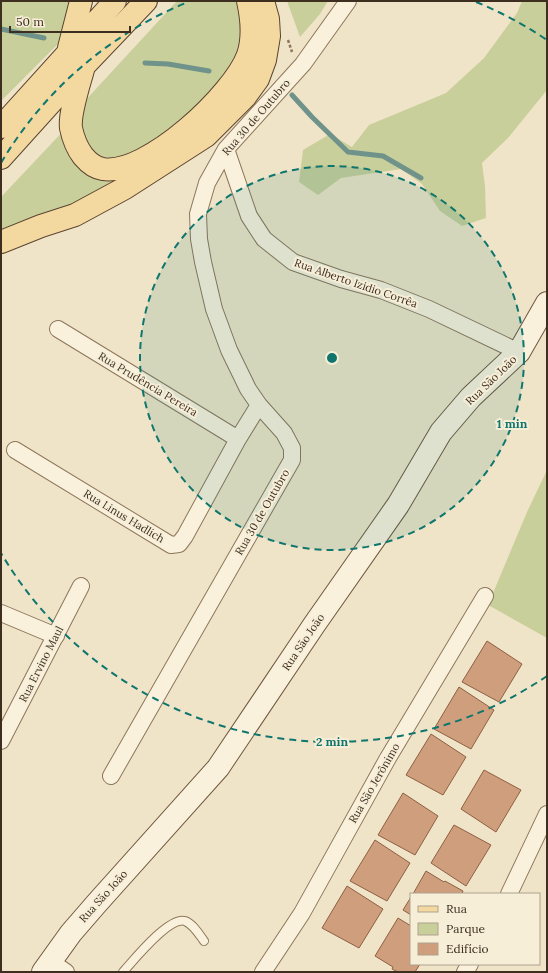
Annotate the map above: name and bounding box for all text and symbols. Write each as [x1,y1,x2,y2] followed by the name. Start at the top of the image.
[10,8,130,34] scale bar
[16,14,44,29] text: 50 m
[219,76,293,158] street label: Rua 30 de Outubro
[293,255,420,311] street label: Rua Alberto Izidio Corrêa
[96,349,200,419] street label: Rua Prudência Pereira
[325,351,339,365] centre of rings
[462,352,520,408] street label: Rua São João
[497,416,528,431] text: 1 min
[232,467,292,557] street label: Rua 30 de Outubro
[81,486,167,546] street label: Rua Linus Hadlich
[279,611,327,673] street label: Rua São João
[16,624,66,704] street label: Rua Ervino Maul
[316,734,348,749] text: 2 min
[345,740,403,826] street label: Rua São Jerônimo
[76,867,130,925] street label: Rua São João
[410,893,540,965] legend
[446,901,467,916] text: Rua
[446,921,486,936] text: Parque
[446,941,489,956] text: Edifício

